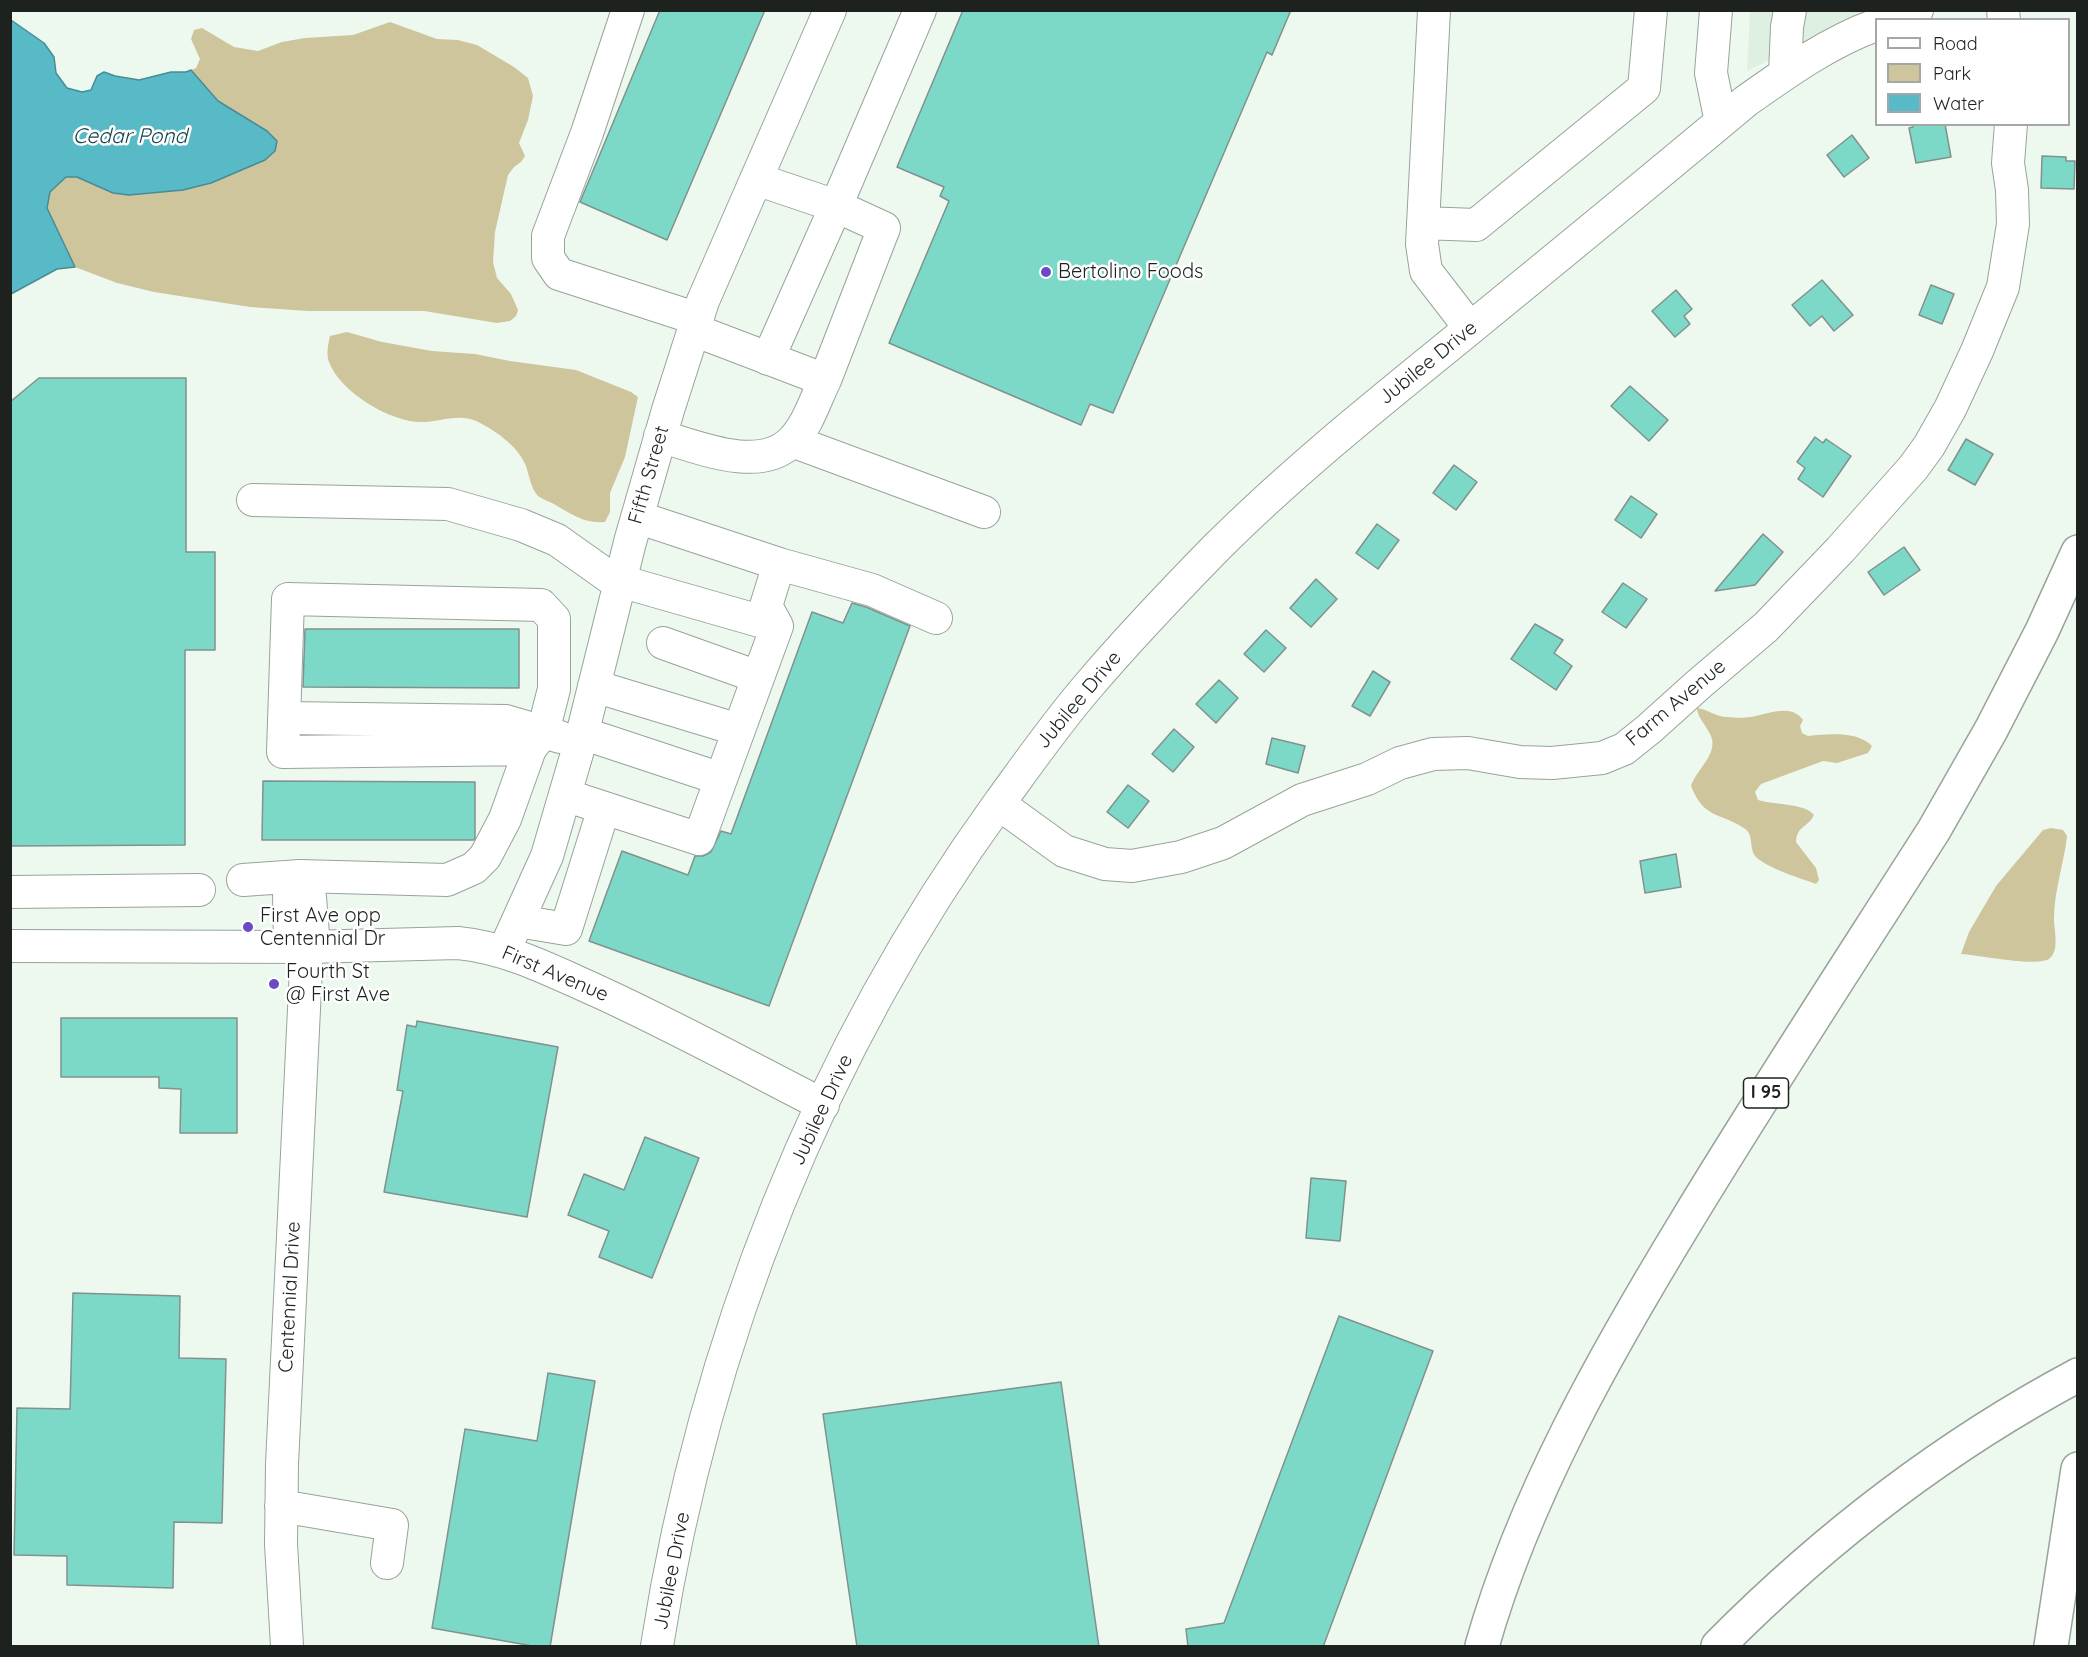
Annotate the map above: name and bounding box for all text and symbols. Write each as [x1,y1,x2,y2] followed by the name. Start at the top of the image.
[1875,18,2070,126] legend
[1933,32,1978,55] text: Road
[1933,62,1971,85] text: Park
[1933,92,1984,115] text: Water
[73,124,187,150] water label: Cedar Pond
[1058,260,1203,284] place label: Bertolino Foods
[1039,265,1053,279] marker: Bertolino Foods
[1374,316,1482,410] street label: Jubilee Drive
[624,423,674,527] street label: Fifth Street
[1031,646,1127,754] street label: Jubilee Drive
[1621,654,1731,752] street label: Farm Avenue
[260,904,386,951] place label: First Ave opp Centennial Dr
[241,920,255,934] marker: First Ave opp Centennial Dr
[498,941,612,1007] street label: First Avenue
[286,960,390,1007] place label: Fourth St @ First Ave
[267,977,281,991] marker: Fourth St @ First Ave
[786,1051,858,1169] street label: Jubilee Drive
[1744,1078,1788,1108] road number: I 95
[274,1221,306,1373] street label: Centennial Drive
[649,1510,695,1632] street label: Jubilee Drive

